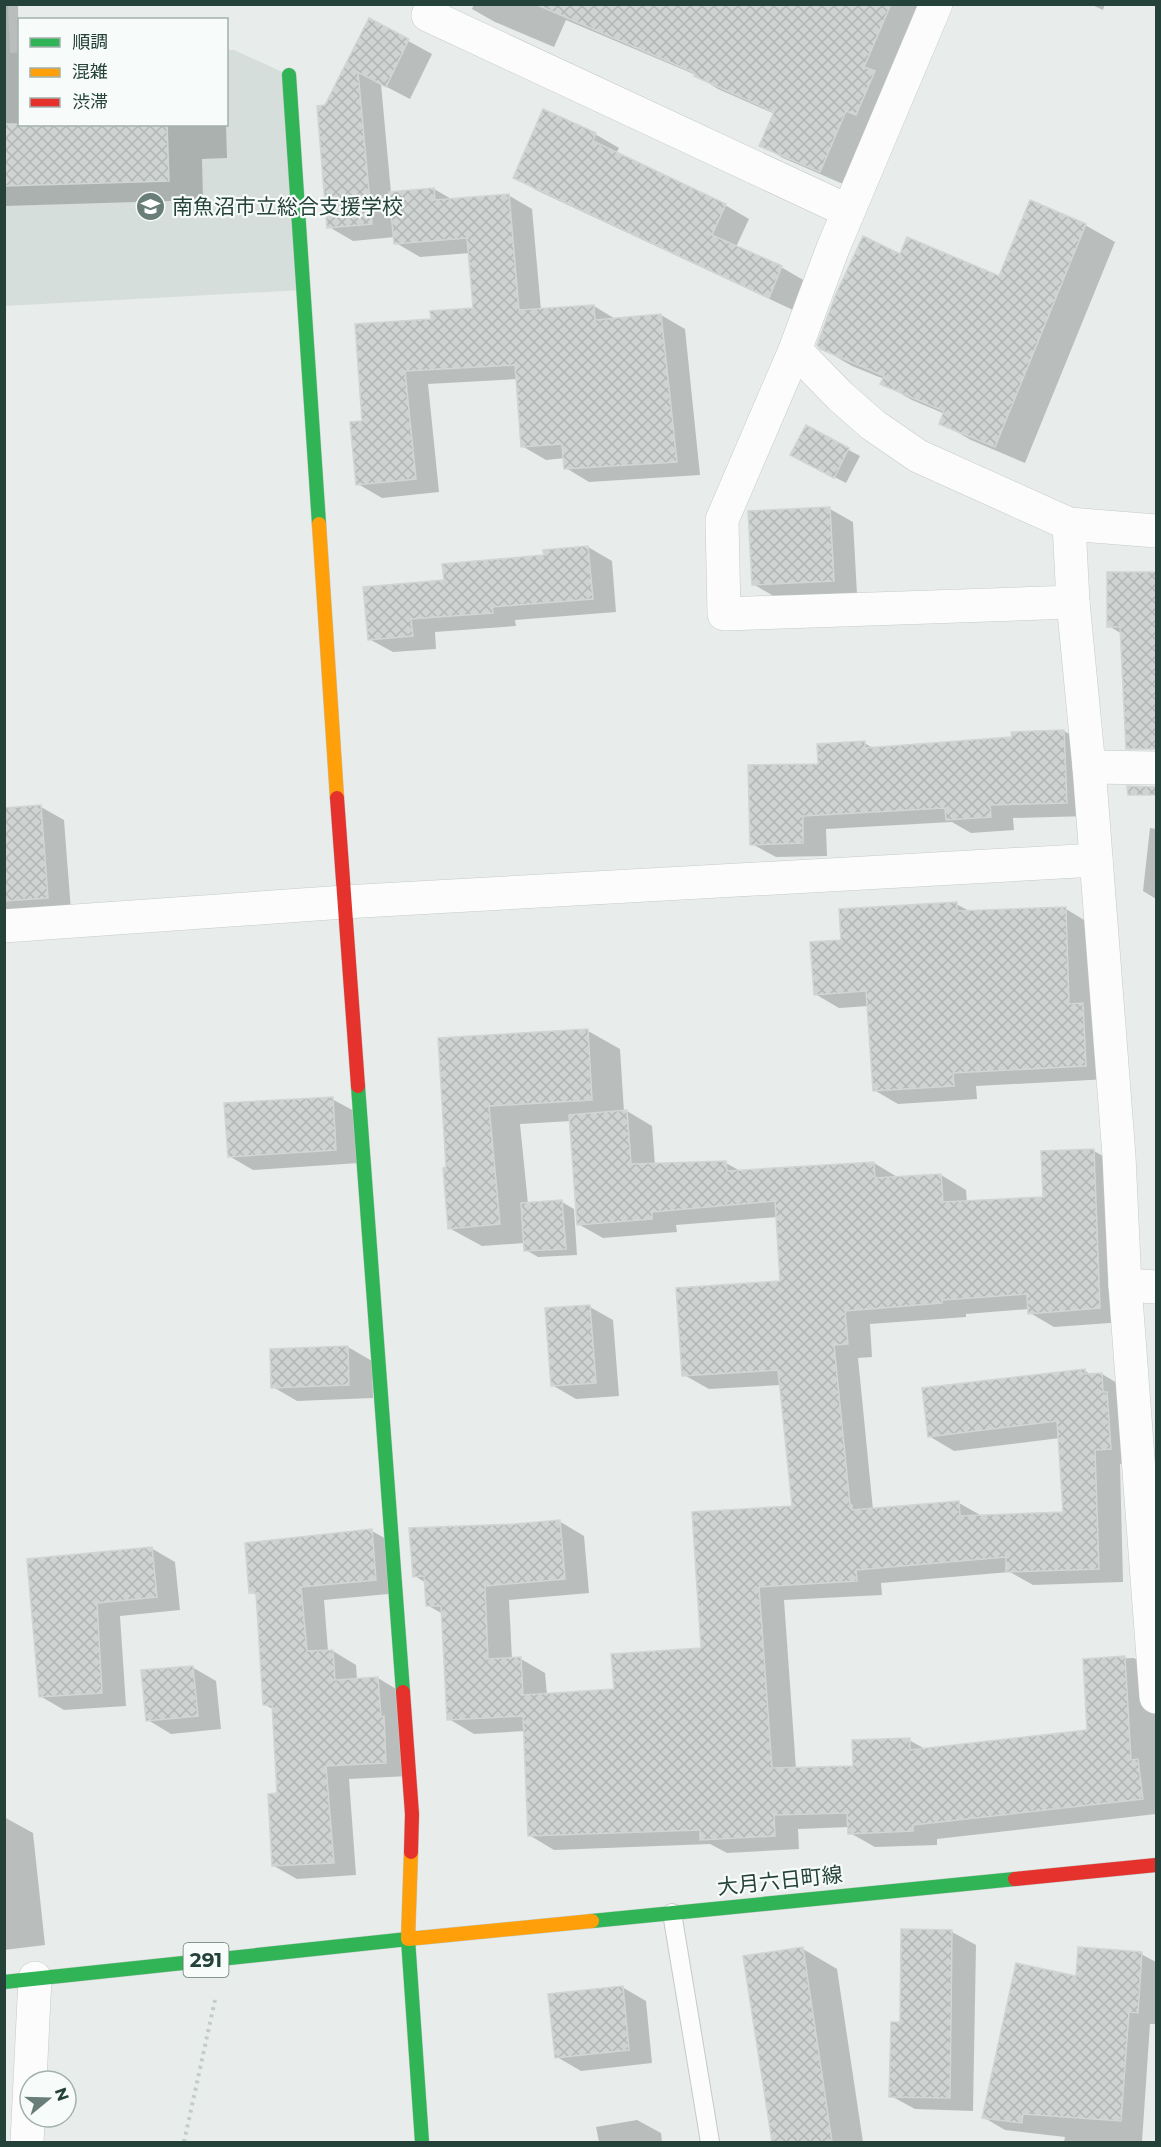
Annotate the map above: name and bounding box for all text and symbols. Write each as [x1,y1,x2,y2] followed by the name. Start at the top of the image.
[18,18,228,126] legend
[72,31,108,53] text: 順調
[72,61,108,83] text: 混雑
[72,91,108,113] text: 渋滞
[135,191,167,223] school or university icon: 南魚沼市立総合支援学校
[172,194,403,219] place label: 南魚沼市立総合支援学校
[716,1861,844,1900] street label: 大月六日町線
[184,1943,228,1977] road number: 291
[18,2069,78,2129] north arrow
[51,2085,73,2103] text: N

